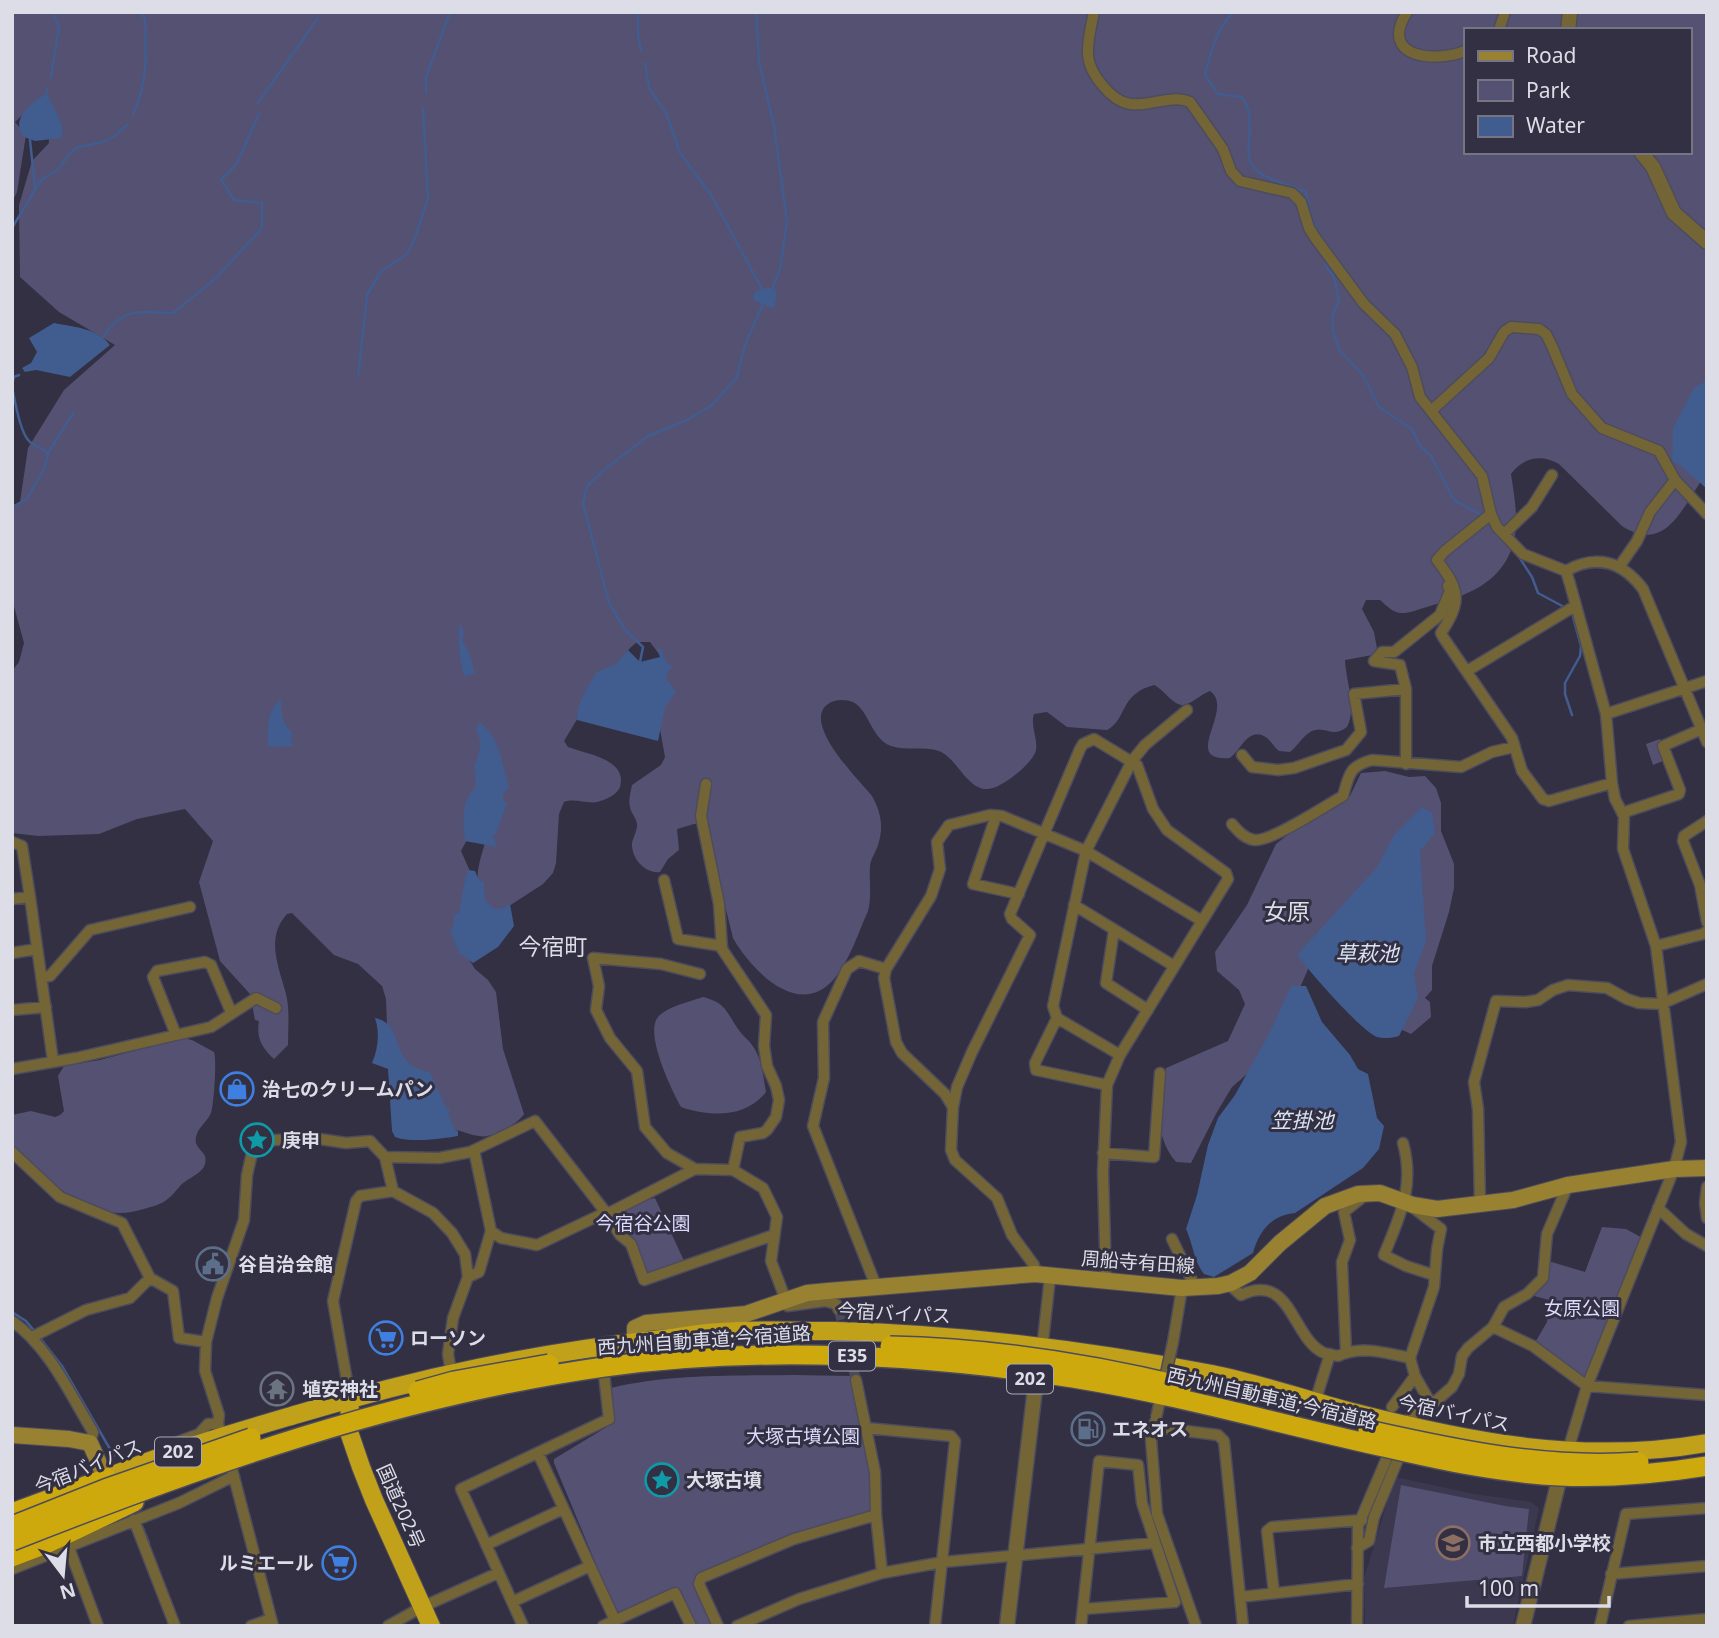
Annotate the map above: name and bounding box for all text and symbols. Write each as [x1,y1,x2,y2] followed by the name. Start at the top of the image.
[1464,28,1691,154] legend
[1526,41,1576,69] text: Road
[1526,76,1571,104] text: Park
[1526,111,1585,139] text: Water
[1264,895,1310,927] district label: 女原
[519,930,588,962] district label: 今宿町
[1336,939,1400,967] water label: 草萩池
[218,1070,256,1108] shop icon: 治七のクリームパン
[262,1076,433,1102] place label: 治七のクリームパン
[1271,1106,1335,1134] water label: 笠掛池
[238,1121,276,1159] place icon: 庚申
[282,1127,320,1153] place label: 庚申
[595,1210,691,1236] park label: 今宿谷公園
[194,1245,232,1283] public building icon: 谷自治会館
[1080,1245,1196,1279] street label: 周船寺有田線
[238,1251,333,1277] place label: 谷自治会館
[1544,1295,1620,1321] park label: 女原公園
[837,1297,951,1329] street label: 今宿バイパス
[367,1319,405,1357] supermarket icon: ローソン
[596,1320,812,1360] street label: 西九州自動車道;今宿道路
[410,1325,486,1351] place label: ローソン
[829,1342,875,1371] road number: E35
[1165,1361,1379,1435] street label: 西九州自動車道;今宿道路
[1007,1364,1053,1394] road number: 202
[258,1370,296,1408] temple icon: 埴安神社
[302,1376,378,1402] place label: 埴安神社
[1396,1388,1512,1438] street label: 今宿バイパス
[1069,1410,1107,1448] fuel station icon: エネオス
[1112,1416,1188,1442] place label: エネオス
[746,1423,860,1449] park label: 大塚古墳公園
[30,1433,146,1499] street label: 今宿バイパス
[155,1437,201,1466] road number: 202
[371,1460,431,1552] street label: 国道202号
[643,1461,681,1499] place icon: 大塚古墳
[686,1467,762,1493] place label: 大塚古墳
[1434,1524,1472,1562] school or university icon: 市立西都小学校
[1478,1530,1611,1556] place label: 市立西都小学校
[28,1540,98,1610] north arrow
[320,1544,358,1582] supermarket icon: ルミエール
[219,1550,314,1576] place label: ルミエール
[1467,1564,1609,1608] scale bar
[1478,1574,1539,1602] text: 100 m
[57,1577,79,1606] text: N

